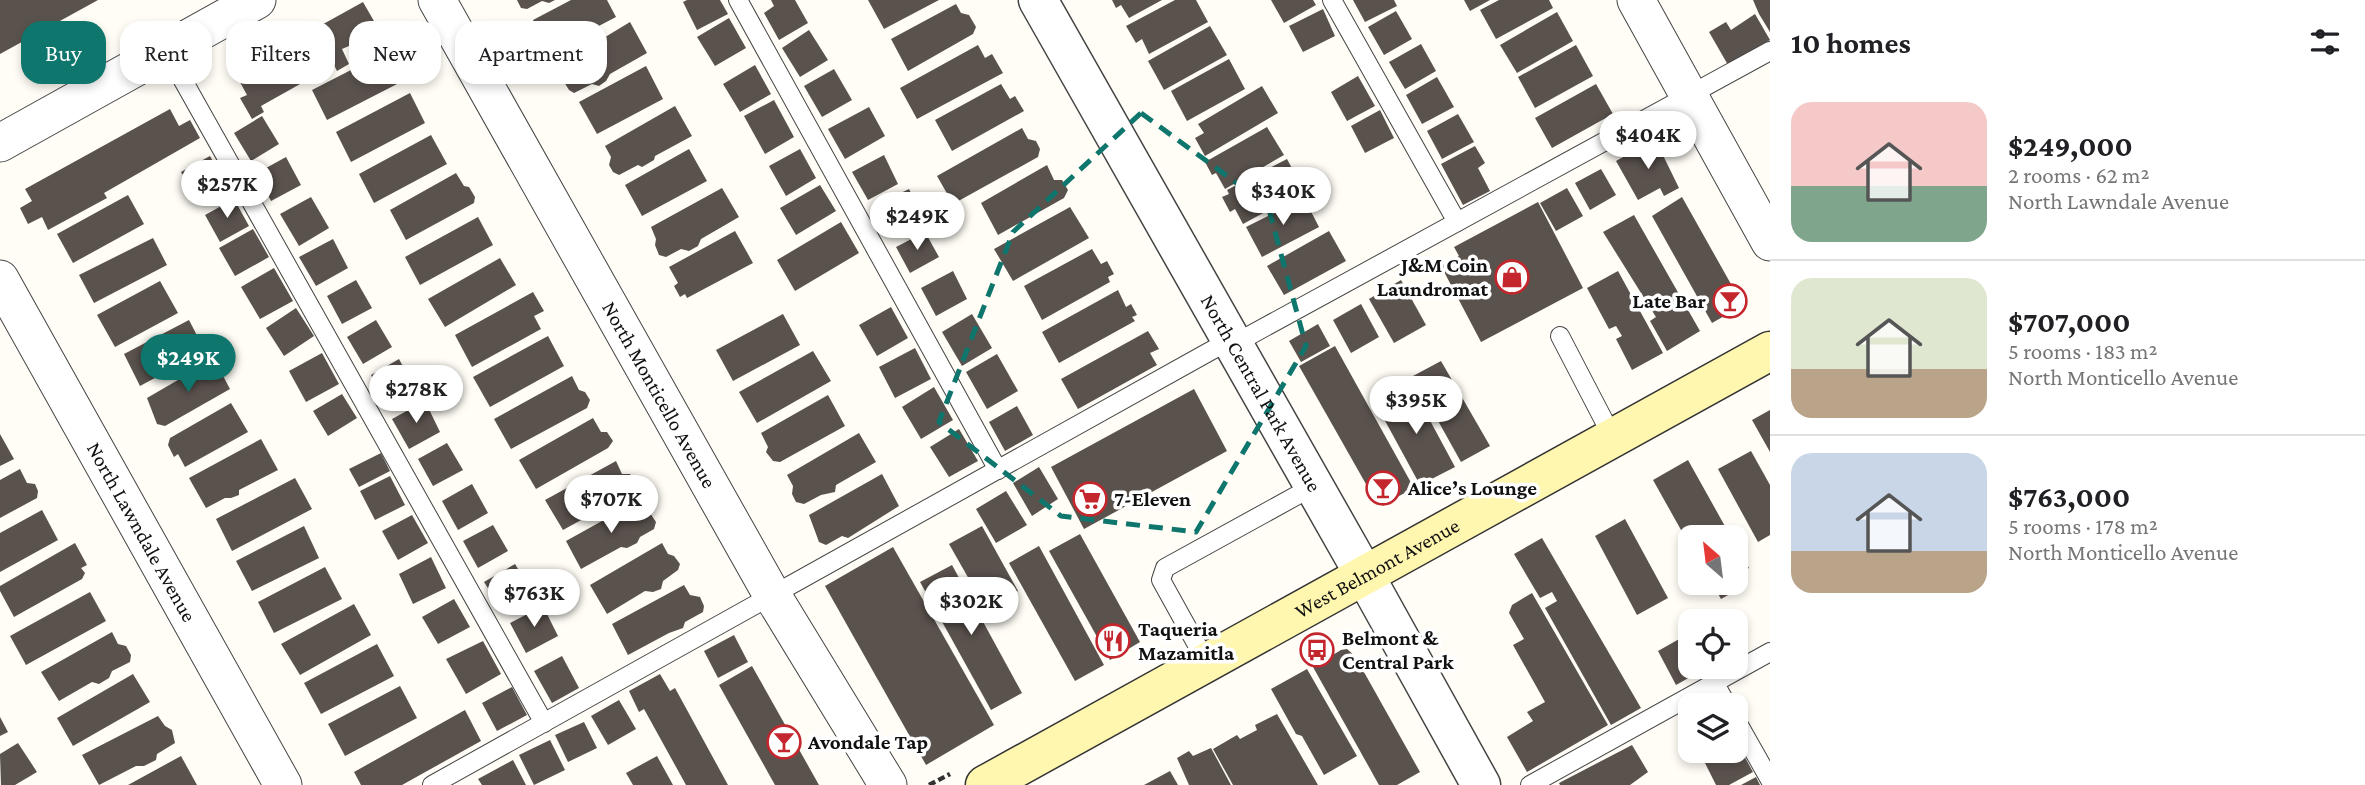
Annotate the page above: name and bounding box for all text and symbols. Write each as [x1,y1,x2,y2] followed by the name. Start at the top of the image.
[21,21,106,84] chip: Buy
[120,21,212,84] chip: Rent
[226,21,335,84] chip: Filters
[349,21,441,84] chip: New
[455,21,607,84] chip: Apartment
[2306,23,2344,61] icon: filters
[1791,26,1911,59] text: 10 homes
[1599,111,1697,171] pin: $404K
[1616,121,1680,147] text: $404K
[2008,129,2133,162] text: $249,000
[1847,130,1931,214] icon: home
[178,160,276,220] pin: $257K
[2008,162,2149,188] text: 2 rooms · 62 m²
[1234,168,1332,227] pin: $340K
[197,170,257,196] text: $257K
[1251,177,1315,203] text: $340K
[2008,188,2229,214] text: North Lawndale Avenue
[868,192,966,252] pin: $249K
[886,202,948,228] text: $249K
[1377,253,1488,301] place label: J&M Coin Laundromat
[1493,258,1531,296] shop icon: J&M Coin Laundromat
[1711,282,1749,320] bar icon: Late Bar
[1632,289,1707,313] place label: Late Bar
[1196,290,1327,496] street label: North Central Park Avenue
[597,297,721,492] street label: North Monticello Avenue
[2008,305,2131,338] text: $707,000
[1847,306,1931,390] icon: home
[139,334,237,394] pin: $249K
[2008,338,2158,364] text: 5 rooms · 183 m²
[157,344,219,370] text: $249K
[2008,364,2238,390] text: North Monticello Avenue
[367,366,465,425] pin: $278K
[385,375,447,401] text: $278K
[1367,376,1465,436] pin: $395K
[1386,386,1446,412] text: $395K
[82,438,201,626] street label: North Lawndale Avenue
[1364,469,1402,507] bar icon: Alice’s Lounge
[562,476,660,535] pin: $707K
[1407,476,1537,500] place label: Alice’s Lounge
[1071,480,1109,518] supermarket icon: 7-Eleven
[2008,480,2130,513] text: $763,000
[1847,481,1931,565] icon: home
[580,485,642,511] text: $707K
[1114,487,1191,511] place label: 7-Eleven
[1291,513,1464,623] street label: West Belmont Avenue
[2008,513,2158,539] text: 5 rooms · 178 m²
[1678,525,1748,595] north arrow
[1678,525,1748,763] map controls
[2008,539,2238,565] text: North Monticello Avenue
[485,570,583,629] pin: $763K
[922,578,1020,637] pin: $302K
[504,579,564,605] text: $763K
[940,587,1002,613] text: $302K
[1678,609,1748,679] button: locate
[1138,617,1235,665] place label: Taqueria Mazamitla
[1094,622,1132,660] restaurant icon: Taqueria Mazamitla
[1342,626,1454,674] place label: Belmont & Central Park
[1298,631,1336,669] bus stop icon: Belmont & Central Park
[1678,693,1748,763] button: layers
[765,723,803,761] bar icon: Avondale Tap
[807,730,928,754] place label: Avondale Tap

